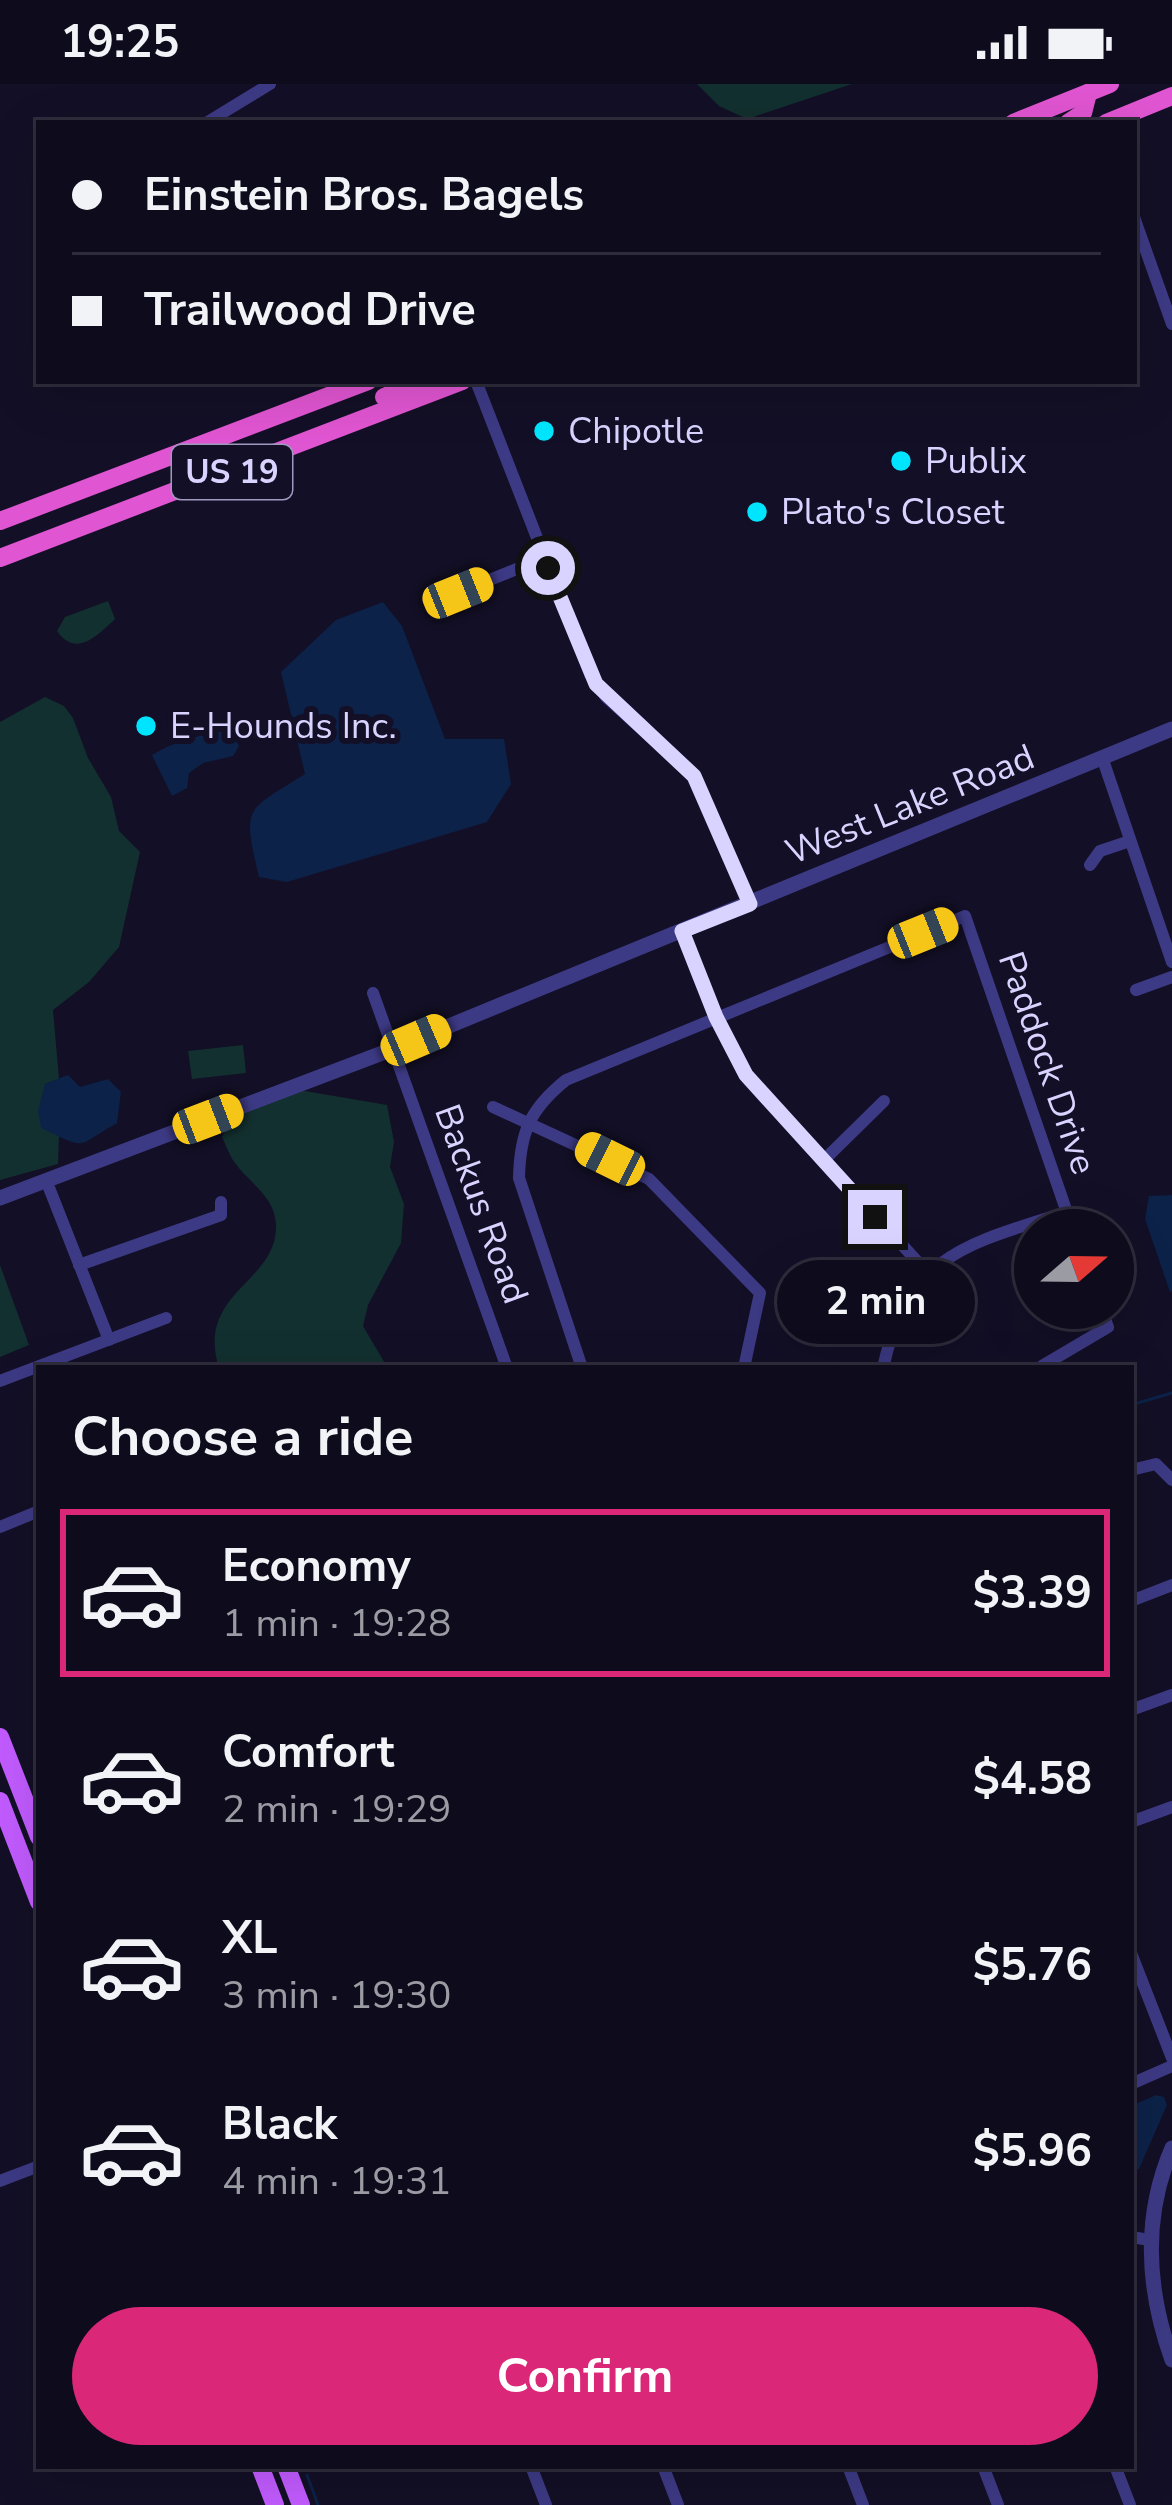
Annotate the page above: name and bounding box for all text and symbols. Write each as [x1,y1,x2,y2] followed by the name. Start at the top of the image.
[60,12,179,73] text: 19:25
[144,165,584,226] text: Einstein Bros. Bagels
[144,280,476,341] text: Trailwood Drive
[568,407,704,456] place label: Chipotle
[531,418,557,444] marker: Chipotle
[925,437,1027,486] place label: Publix
[172,445,292,499] road number: US 19
[888,448,914,474] marker: Publix
[781,488,1005,537] place label: Plato's Closet
[744,499,770,525] marker: Plato's Closet
[521,541,575,595] route start
[418,563,498,623] car
[170,702,397,751] place label: E-Hounds Inc.
[133,713,159,739] marker: E-Hounds Inc.
[778,733,1042,877] street label: West Lake Road
[883,903,963,963] car
[986,945,1108,1181] street label: Paddock Drive
[376,1009,456,1071] car
[168,1089,248,1149] car
[422,1098,540,1310] street label: Backus Road
[570,1127,650,1191] car
[848,1190,902,1244] route end
[1014,1209,1134,1329] north arrow
[1014,1209,1134,1329] map controls
[776,1259,974,1343] callout: 2 min
[826,1275,926,1328] text: 2 min
[72,1400,413,1474] text: Choose a ride
[222,1536,411,1597] text: Economy
[78,1539,186,1647] icon: car
[973,1563,1092,1624] text: $3.39
[222,1597,451,1650] text: 1 min · 19:28
[222,1722,394,1783] text: Comfort
[78,1725,186,1833] icon: car
[973,1749,1092,1810] text: $4.58
[222,1783,451,1836] text: 2 min · 19:29
[222,1908,278,1969] text: XL
[78,1911,186,2019] icon: car
[973,1935,1092,1996] text: $5.76
[222,1969,451,2022] text: 3 min · 19:30
[222,2094,337,2155] text: Black
[78,2097,186,2205] icon: car
[973,2121,1092,2182] text: $5.96
[222,2155,451,2208] text: 4 min · 19:31
[72,2307,1098,2445] button: Confirm

